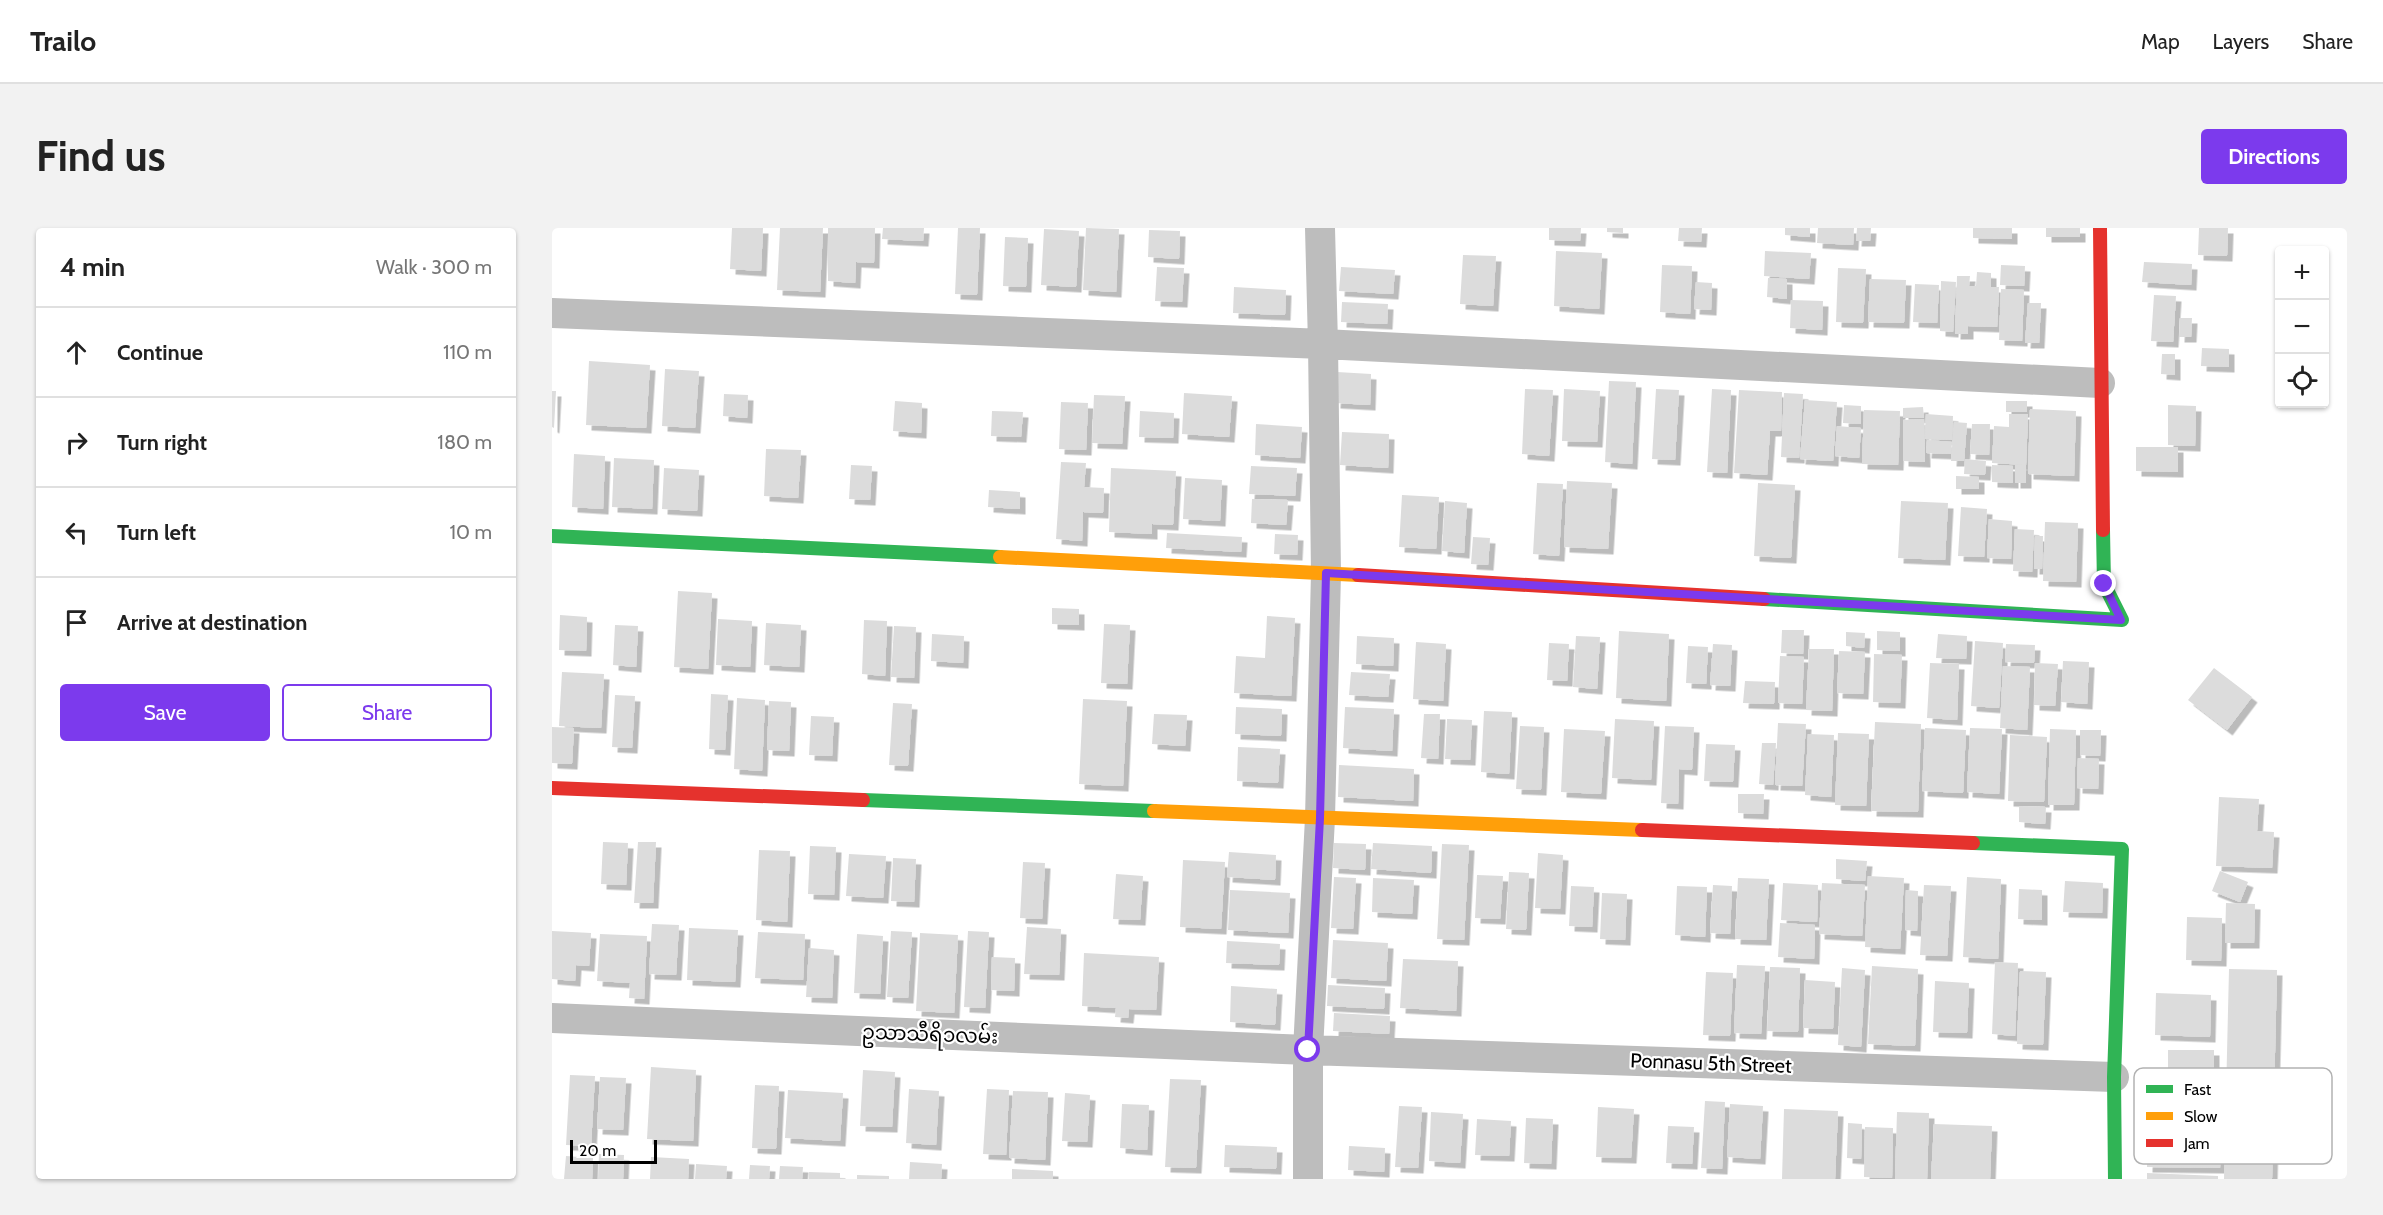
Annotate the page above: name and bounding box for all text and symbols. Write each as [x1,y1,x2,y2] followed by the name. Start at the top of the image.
[30,24,96,58] text: Trailo
[2141,29,2180,54] text: Map
[2213,29,2269,54] text: Layers
[2302,29,2353,54] text: Share
[2201,129,2347,184] button: Directions
[36,130,165,182] text: Find us
[2275,246,2329,408] map controls
[2275,246,2329,300] button: +
[60,251,125,283] text: 4 min
[376,255,492,279] text: Walk · 300 m
[2275,300,2329,354] button: −
[60,336,93,369] icon: ahead
[117,339,203,366] text: Continue
[443,340,492,364] text: 110 m
[2275,354,2329,408] button: locate
[60,426,93,459] icon: right
[117,429,207,456] text: Turn right
[437,430,492,454] text: 180 m
[60,516,93,549] icon: left
[117,519,196,546] text: Turn left
[449,520,492,544] text: 10 m
[2090,570,2116,596] route end
[60,606,93,639] icon: arrive
[117,609,307,636] text: Arrive at destination
[60,684,270,741] button: Save
[282,684,492,741] button: Share
[861,1018,999,1052] street label: ဥသာသီရိ၁လမ်း
[1294,1036,1320,1062] route start
[1630,1048,1792,1078] street label: Ponnasu 5th Street
[2134,1068,2332,1164] legend
[2184,1080,2212,1099] text: Fast
[2184,1107,2218,1126] text: Slow
[2183,1134,2210,1153] text: Jam
[570,1137,657,1164] scale bar
[579,1141,616,1160] text: 20 m

